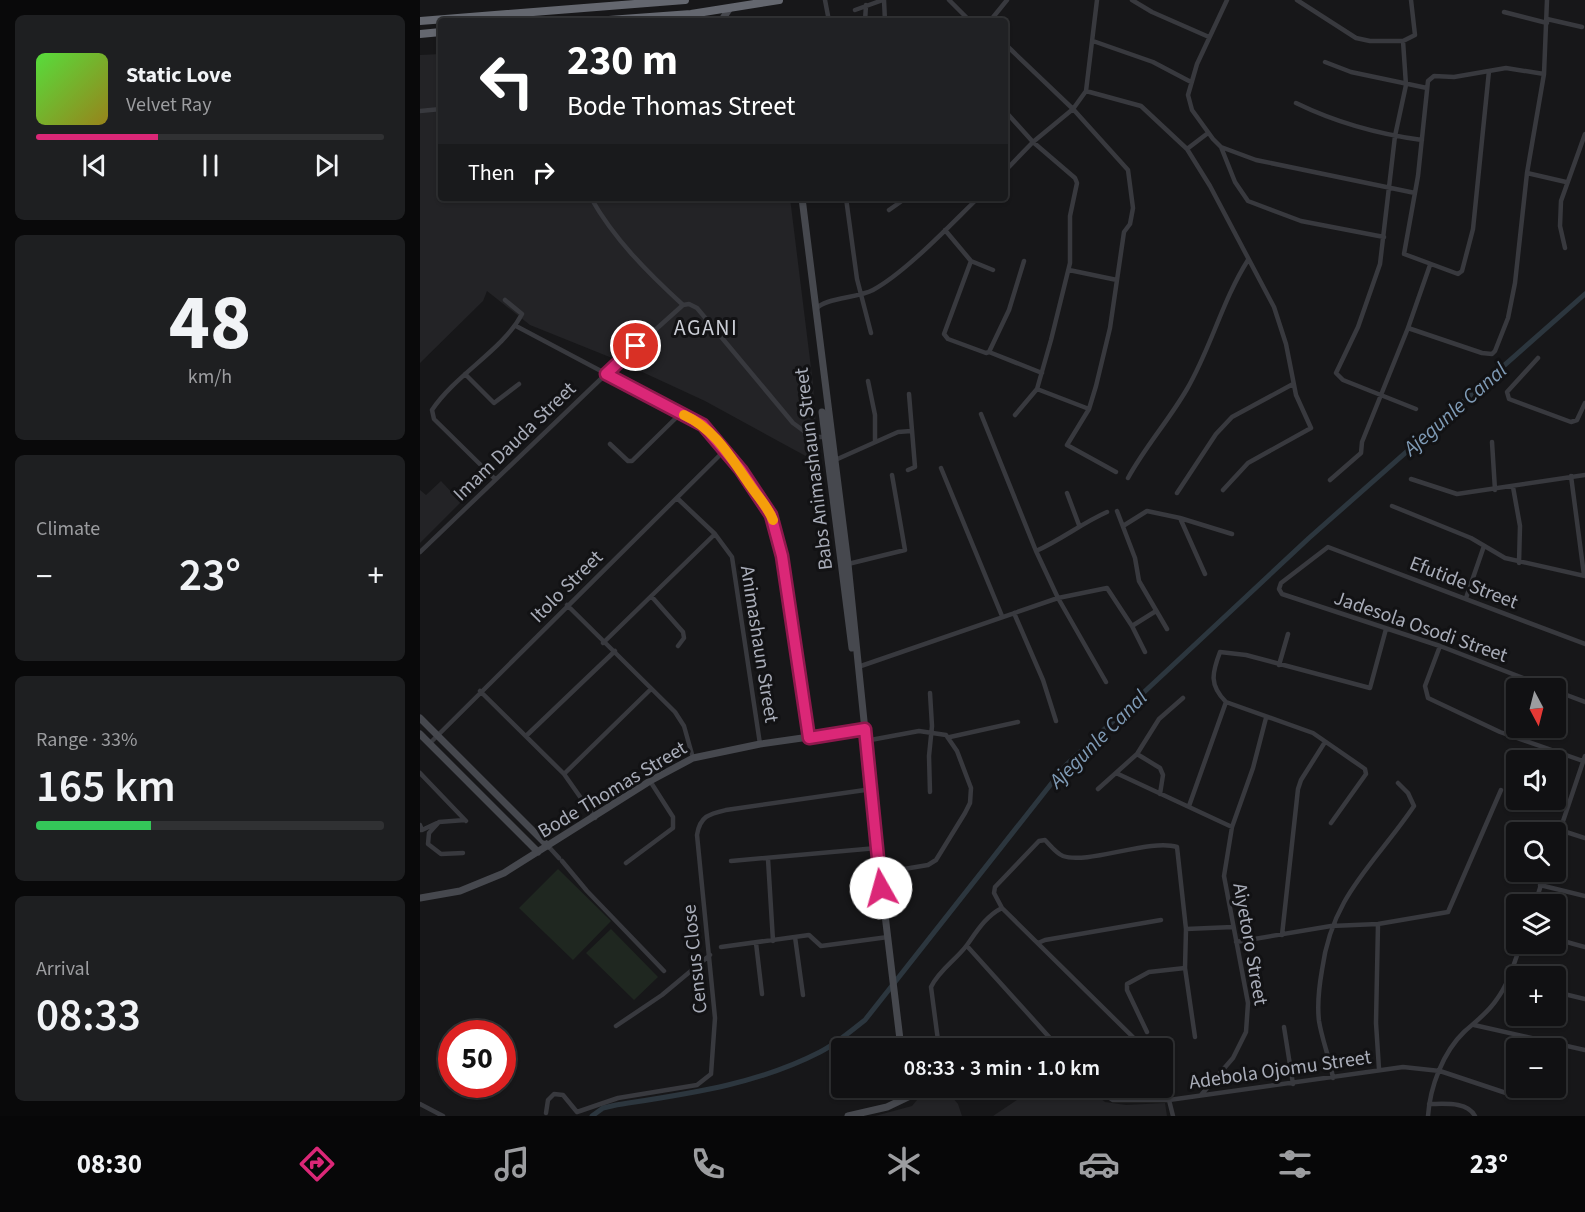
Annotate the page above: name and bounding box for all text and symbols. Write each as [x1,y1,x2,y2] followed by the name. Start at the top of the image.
[567,31,678,91] text: 230 m
[468,42,546,120] icon: left
[126,59,232,91] text: Static Love
[567,87,795,126] text: Bode Thomas Street
[126,91,212,119] text: Velvet Ray
[78,149,111,182] icon: previous
[194,149,227,182] icon: pause
[310,149,343,182] icon: next
[527,156,560,189] icon: right
[468,157,515,189] text: Then
[169,268,251,379] text: 48
[674,312,738,344] district label: AGANI
[610,320,661,371] pin
[619,329,652,362] icon: arrive
[1395,355,1514,464] water label: Ajegunle Canal
[188,363,232,391] text: km/h
[788,366,840,572] street label: Babs Animashaun Street
[447,376,583,508] street label: Imam Dauda Street
[36,515,100,543] text: Climate
[179,544,241,608] text: 23°
[524,544,610,629] street label: Itolo Street
[1405,549,1522,617] street label: Efutide Street
[36,553,52,600] text: −
[368,553,384,600] text: +
[733,564,785,725] street label: Animashaun Street
[1330,584,1511,670] street label: Jadesola Osodi Street
[1506,678,1566,738] north arrow
[1506,678,1566,1098] map controls
[1041,682,1155,796] water label: Ajegunle Canal
[36,726,137,754] text: Range · 33%
[533,734,692,845] street label: Bode Thomas Street
[1506,750,1566,810] button: sound
[36,755,176,819] text: 165 km
[1506,822,1566,882] button: search
[849,856,913,920] position arrow
[1225,881,1275,1008] street label: Aiyetoro Street
[1506,894,1566,954] button: layers
[675,903,715,1015] street label: Census Close
[36,955,90,983] text: Arrival
[1506,966,1566,1026] button: +
[36,984,141,1048] text: 08:33
[438,1020,516,1098] speed limit sign: 50
[1506,1038,1566,1098] button: −
[1187,1043,1373,1097] street label: Adebola Ojomu Street
[904,1052,1100,1084] text: 08:33 · 3 min · 1.0 km
[296,1143,338,1185] icon: directions
[491,1143,533,1185] icon: music
[687,1143,729,1185] icon: phone
[883,1143,925,1185] icon: climate
[1078,1143,1120,1185] icon: car
[1274,1143,1316,1185] icon: filters
[77,1145,142,1184] text: 08:30
[1470,1145,1508,1184] text: 23°

